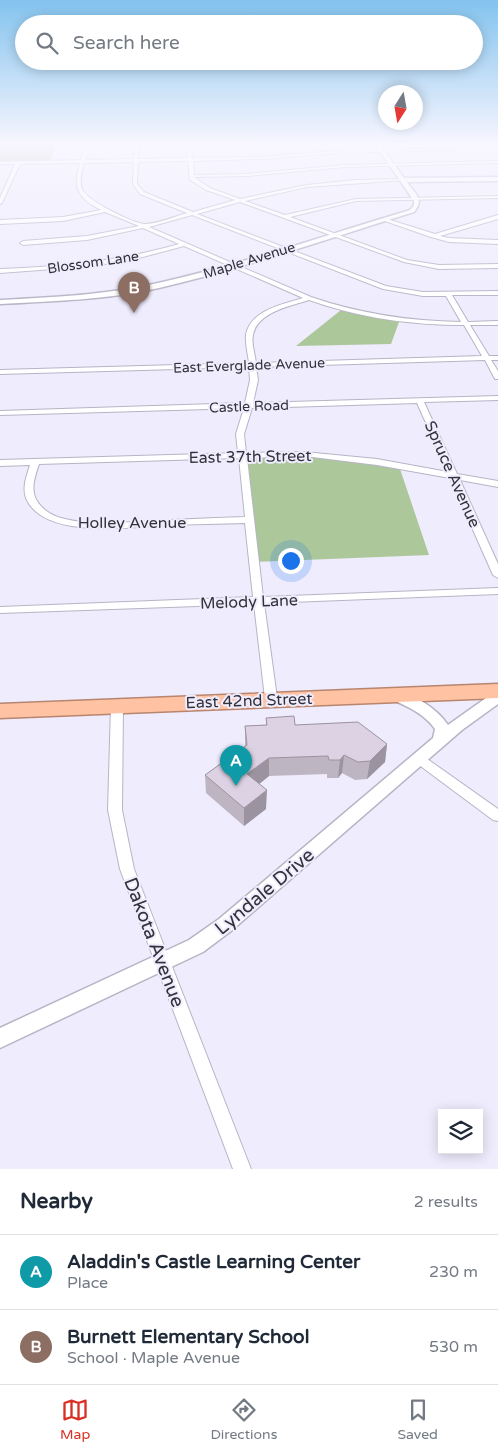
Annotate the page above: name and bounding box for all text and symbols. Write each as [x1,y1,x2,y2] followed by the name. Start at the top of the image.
[15,15,483,70] search box
[33,29,61,57] icon: search
[73,32,180,54] text: Search here
[378,85,423,130] north arrow
[201,238,297,283] street label: Maple Avenue
[46,248,140,277] street label: Blossom Lane
[118,272,150,313] pin: B
[173,354,325,377] street label: East Everglade Avenue
[209,397,289,416] street label: Castle Road
[420,418,485,531] street label: Spruce Avenue
[188,446,312,468] street label: East 37th Street
[78,513,186,533] street label: Holley Avenue
[278,548,304,574] your location
[200,590,298,614] street label: Melody Lane
[185,689,313,713] street label: East 42nd Street
[220,745,252,786] pin: A
[211,844,319,940] street label: Lyndale Drive
[119,874,189,1010] street label: Dakota Avenue
[438,1109,483,1154] map controls
[438,1109,483,1154] button: layers
[20,1189,93,1214] text: Nearby
[414,1192,478,1212] text: 2 results
[67,1251,360,1273] text: Aladdin's Castle Learning Center
[30,1262,42,1282] text: A
[429,1262,478,1282] text: 230 m
[67,1273,108,1293] text: Place
[67,1326,309,1348] text: Burnett Elementary School
[30,1337,42,1357] text: B
[429,1337,478,1357] text: 530 m
[67,1348,240,1368] text: School · Maple Avenue
[60,1396,90,1443] tab: Map
[210,1396,277,1443] tab: Directions
[397,1396,438,1443] tab: Saved

